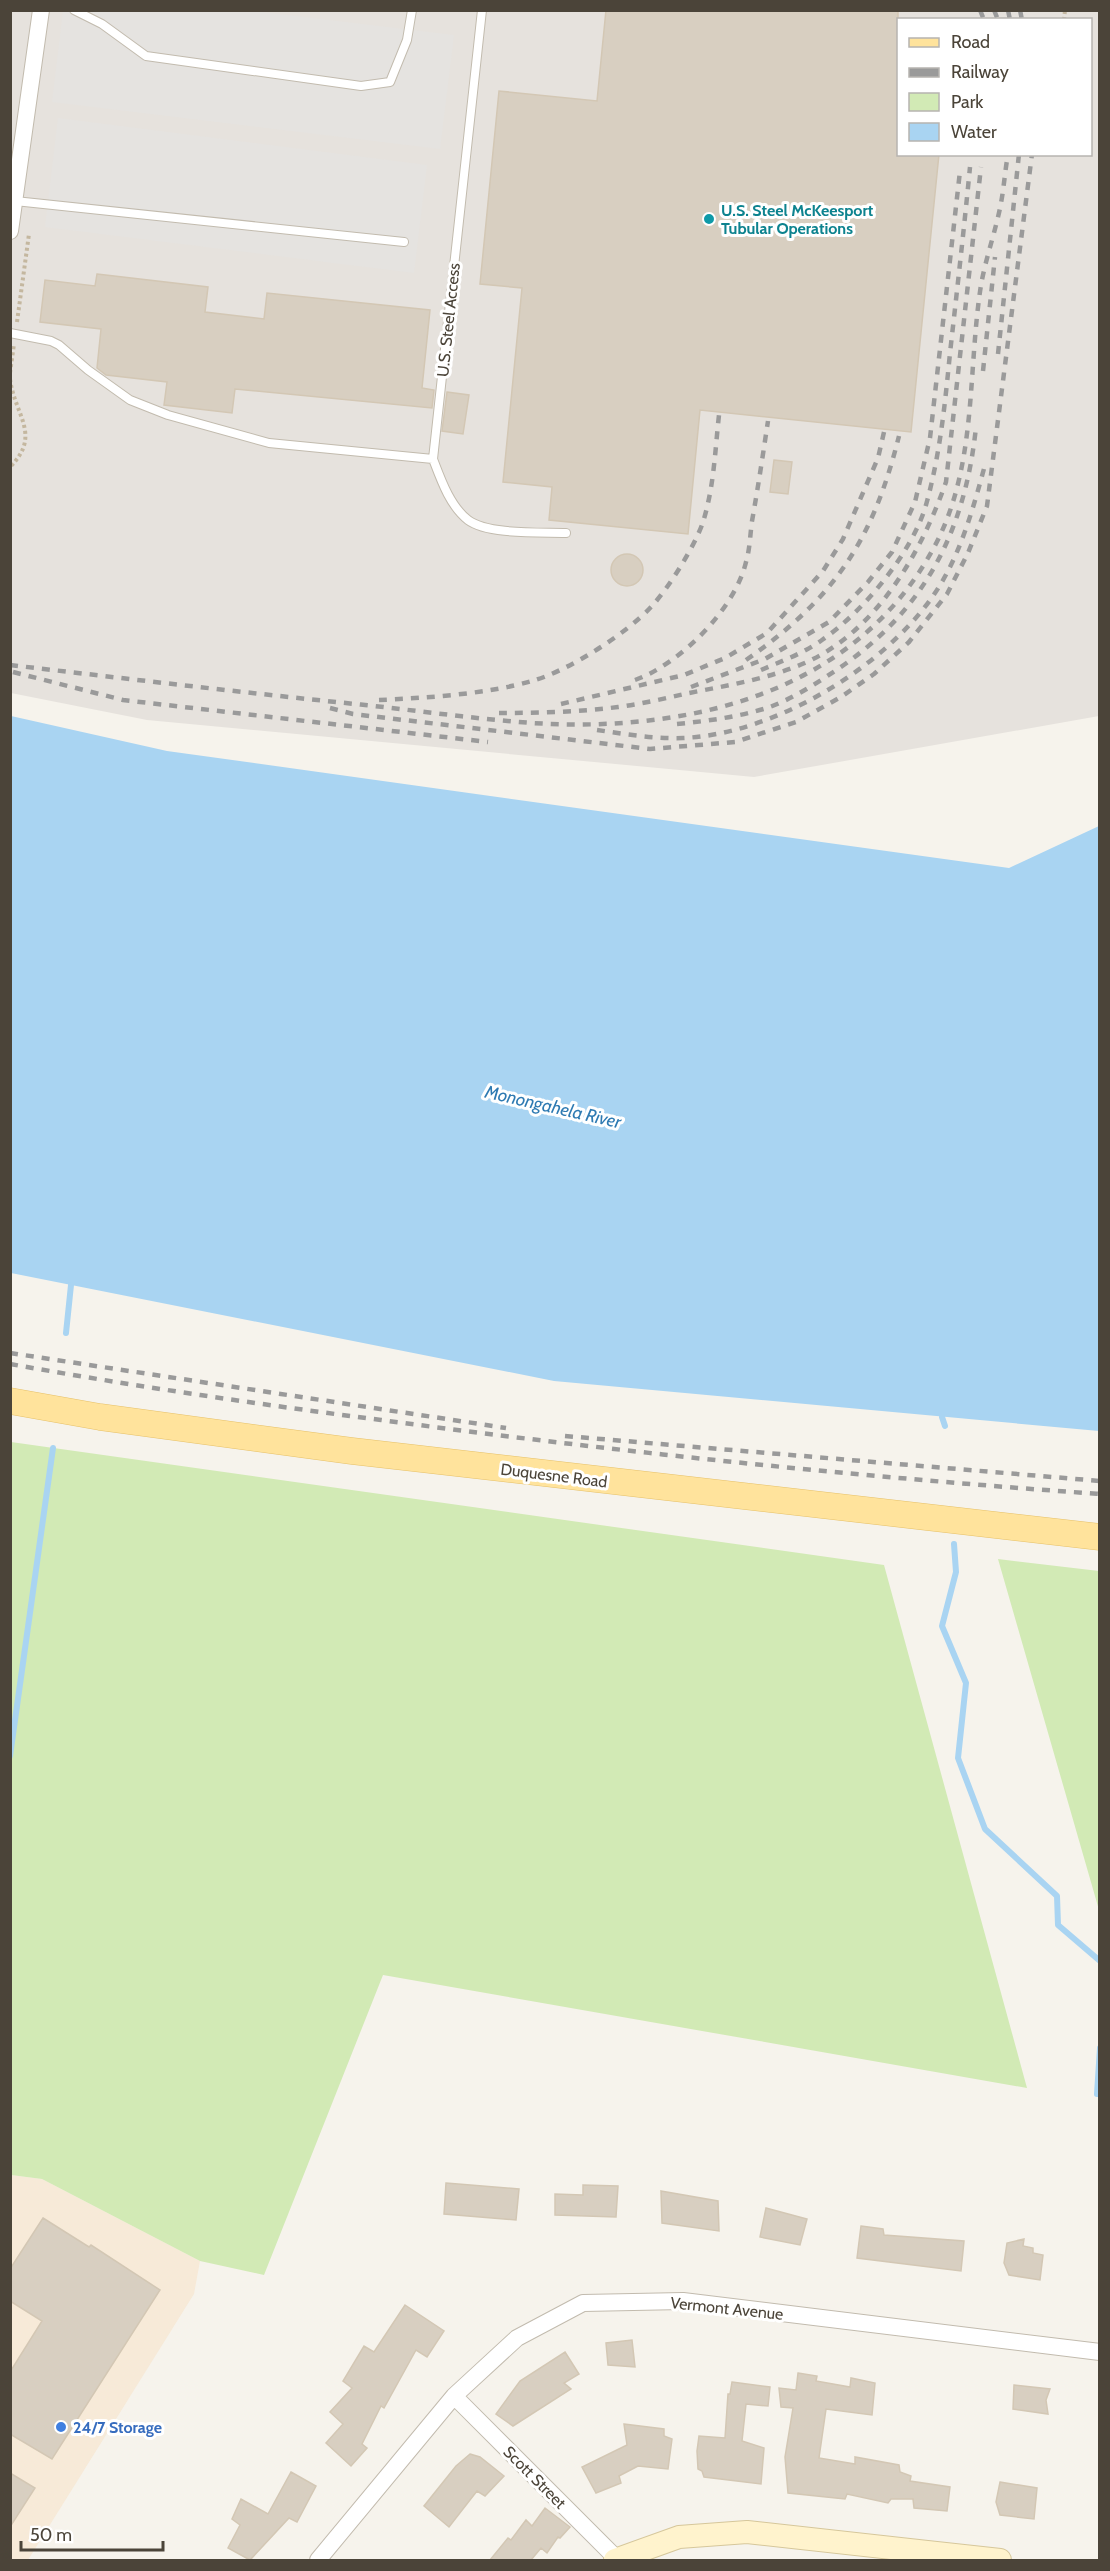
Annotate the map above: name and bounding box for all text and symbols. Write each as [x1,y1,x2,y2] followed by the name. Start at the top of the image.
[897,18,1092,156] legend
[951,31,990,53] text: Road
[951,61,1009,83] text: Railway
[951,91,984,113] text: Park
[951,121,997,143] text: Water
[721,201,874,238] place label: U.S. Steel McKeesport Tubular Operations
[702,212,716,226] marker: U.S. Steel McKeesport Tubular Operations
[433,262,464,378] street label: U.S. Steel Access
[482,1080,625,1134] water label: Monongahela River
[499,1460,608,1491] street label: Duquesne Road
[670,2293,784,2324] street label: Vermont Avenue
[73,2418,162,2437] place label: 24/7 Storage
[54,2420,68,2434] marker: 24/7 Storage
[499,2442,570,2513] street label: Scott Street
[21,2514,164,2552] scale bar
[30,2524,72,2546] text: 50 m

